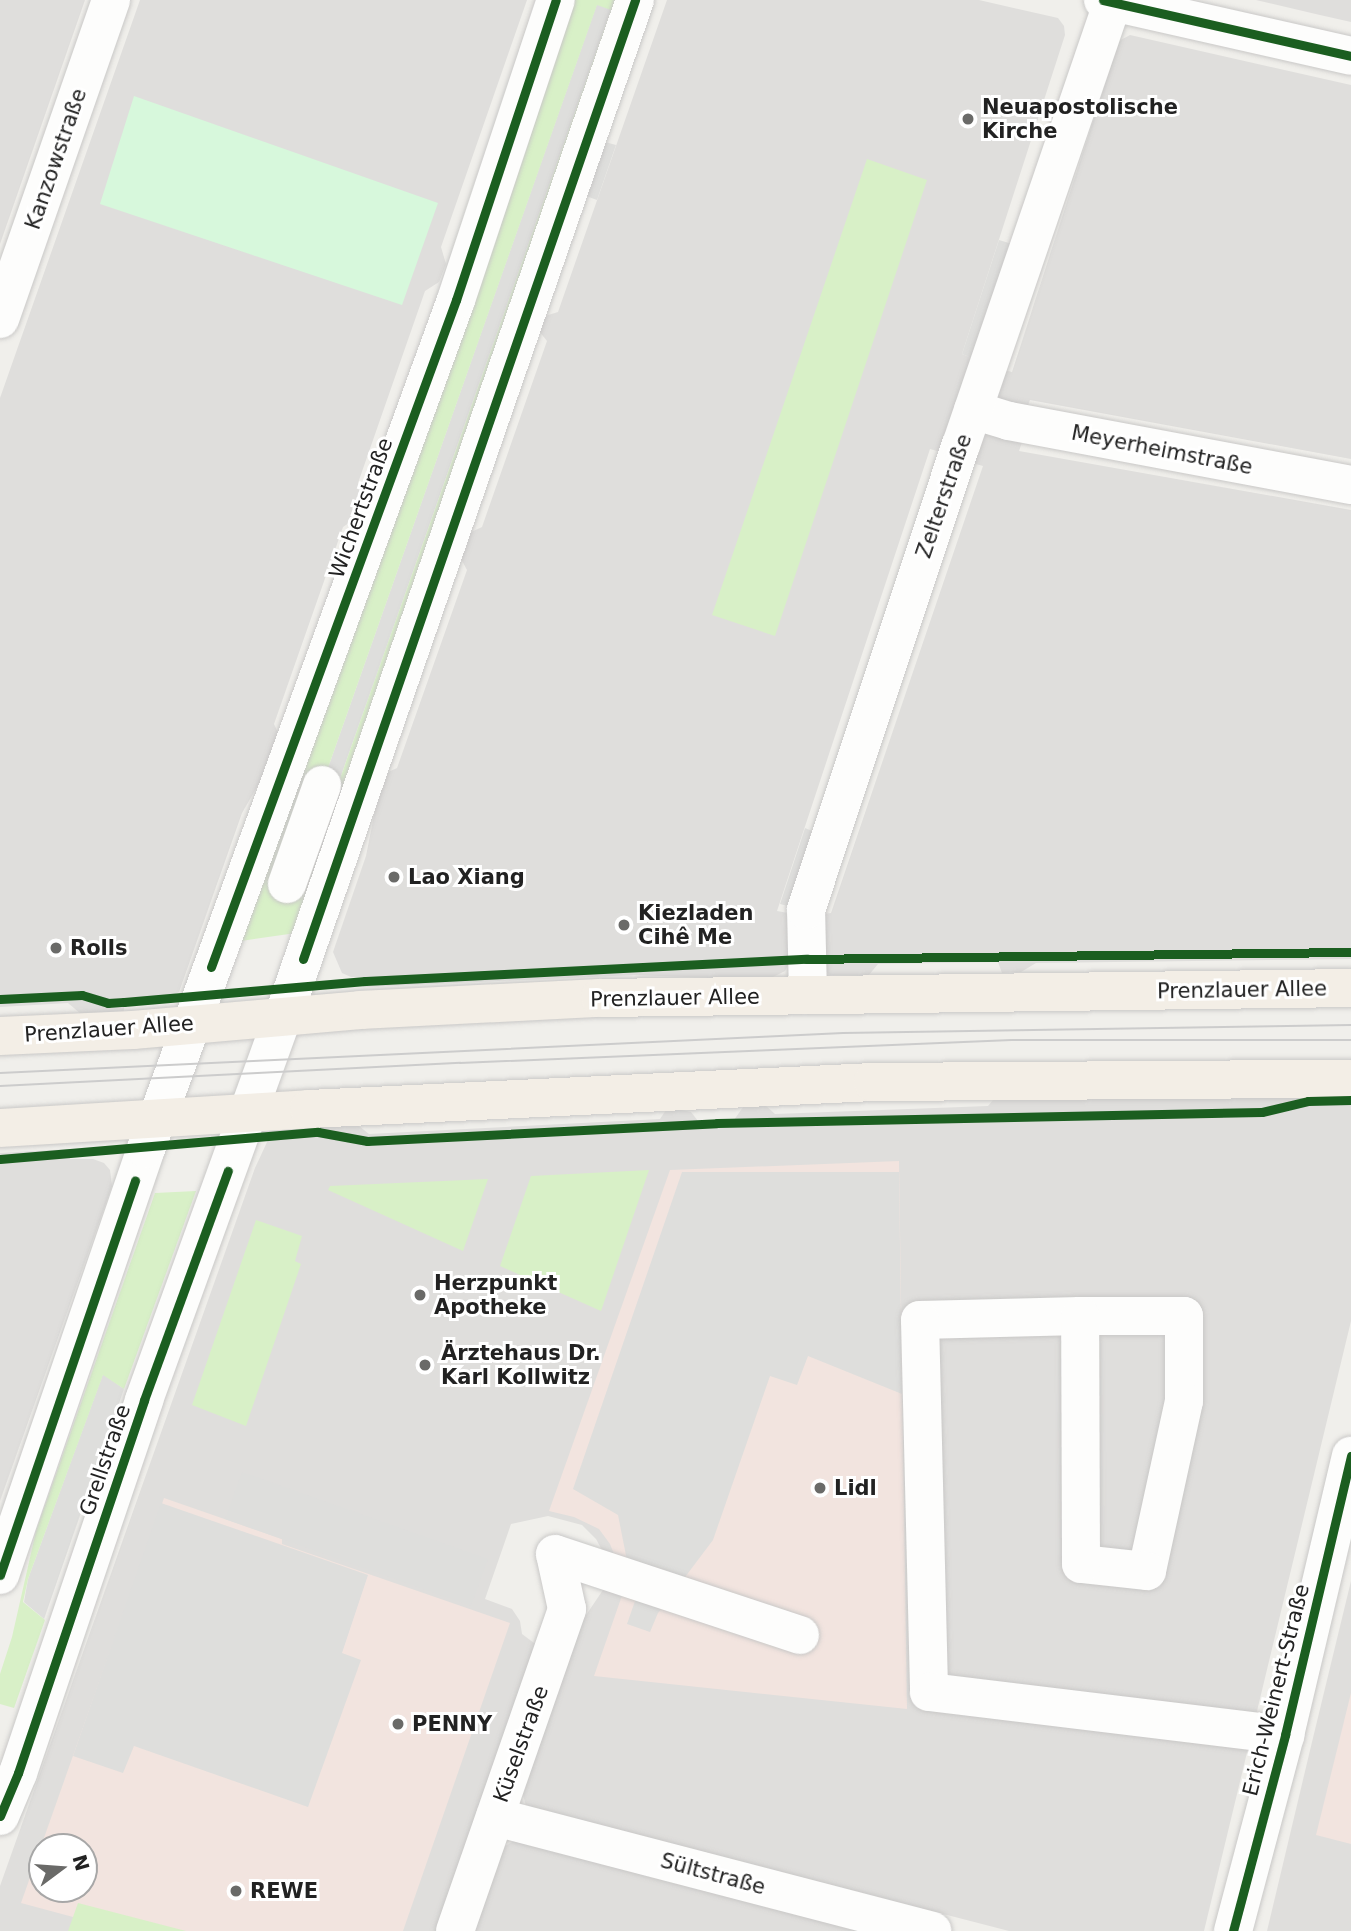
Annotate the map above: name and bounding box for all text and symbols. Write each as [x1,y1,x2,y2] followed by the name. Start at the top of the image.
[20,85,92,233] street label: Kanzowstraße
[982,94,1178,144] place label: Neuapostolische Kirche
[960,111,976,127] marker: Neuapostolische Kirche
[1069,420,1255,480] street label: Meyerheimstraße
[911,431,977,561] street label: Zelterstraße
[324,434,398,582] street label: Wichertstraße
[408,864,525,890] place label: Lao Xiang
[386,869,402,885] marker: Lao Xiang
[638,900,754,950] place label: Kiezladen Cihê Me
[616,917,632,933] marker: Kiezladen Cihê Me
[70,935,127,961] place label: Rolls
[48,940,64,956] marker: Rolls
[1157,976,1327,1004] street label: Prenzlauer Allee
[590,984,760,1012] street label: Prenzlauer Allee
[23,1011,195,1047] street label: Prenzlauer Allee
[434,1270,557,1320] place label: Herzpunkt Apotheke
[412,1287,428,1303] marker: Herzpunkt Apotheke
[441,1340,601,1390] place label: Ärztehaus Dr. Karl Kollwitz
[415,1355,435,1375] marker: Ärztehaus Dr. Karl Kollwitz
[74,1401,136,1519] street label: Grellstraße
[834,1475,877,1501] place label: Lidl
[812,1480,828,1496] marker: Lidl
[1237,1581,1315,1799] street label: Erich-Weinert-Straße
[488,1682,554,1806] street label: Küselstraße
[412,1711,492,1737] place label: PENNY
[390,1716,406,1732] marker: PENNY
[28,1833,98,1903] north arrow
[658,1848,768,1900] street label: Sültstraße
[68,1852,94,1873] text: N
[250,1878,318,1904] place label: REWE
[228,1883,244,1899] marker: REWE

